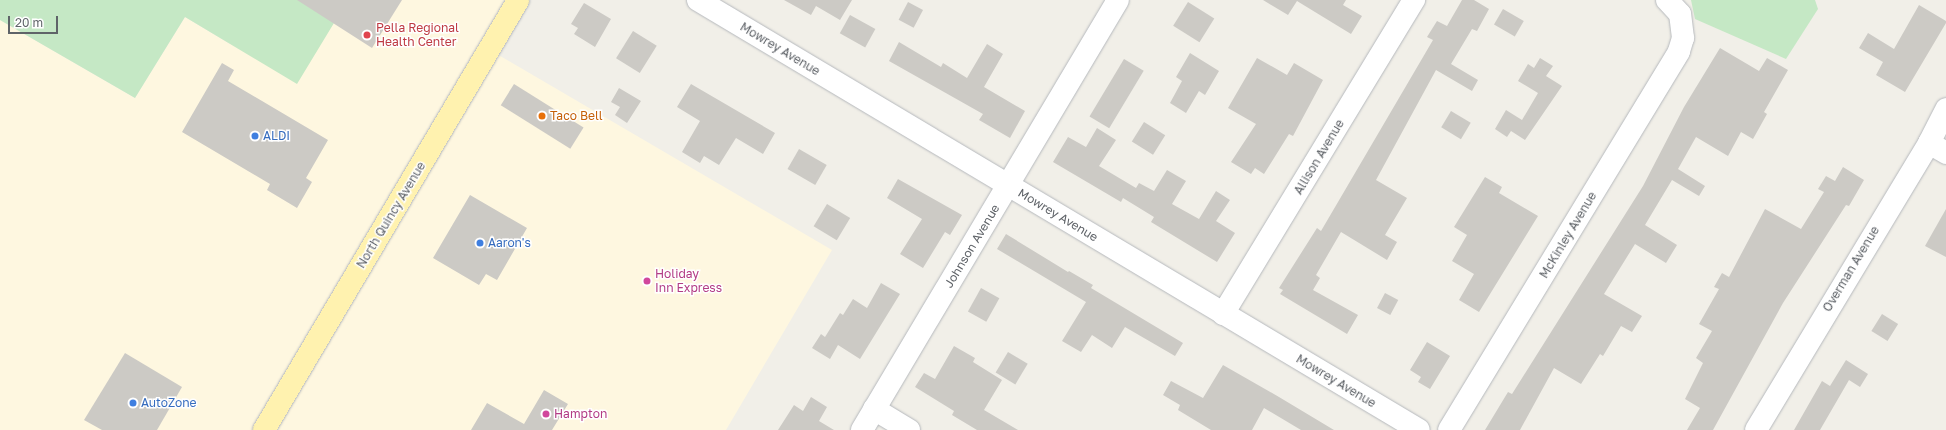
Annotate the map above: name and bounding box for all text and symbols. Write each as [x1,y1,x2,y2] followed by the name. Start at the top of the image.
[10,8,60,34] scale bar
[15,15,43,30] text: 20 m
[738,20,822,78] street label: Mowrey Avenue
[376,21,459,49] place label: Pella Regional Health Center
[361,29,373,41] marker: Pella Regional Health Center
[550,109,603,123] place label: Taco Bell
[537,111,547,121] marker: Taco Bell
[1291,117,1347,197] street label: Allison Avenue
[263,129,290,143] place label: ALDI
[250,131,260,141] marker: ALDI
[354,159,428,271] street label: North Quincy Avenue
[1016,186,1100,244] street label: Mowrey Avenue
[1537,189,1599,281] street label: McKinley Avenue
[941,202,1003,290] street label: Johnson Avenue
[1820,224,1882,314] street label: Overman Avenue
[488,236,531,250] place label: Aaron's
[475,238,485,248] marker: Aaron's
[655,267,722,295] place label: Holiday Inn Express
[642,276,652,286] marker: Holiday Inn Express
[1294,352,1378,410] street label: Mowrey Avenue
[141,396,197,410] place label: AutoZone
[128,398,138,408] marker: AutoZone
[554,407,607,421] place label: Hampton
[541,409,551,419] marker: Hampton

